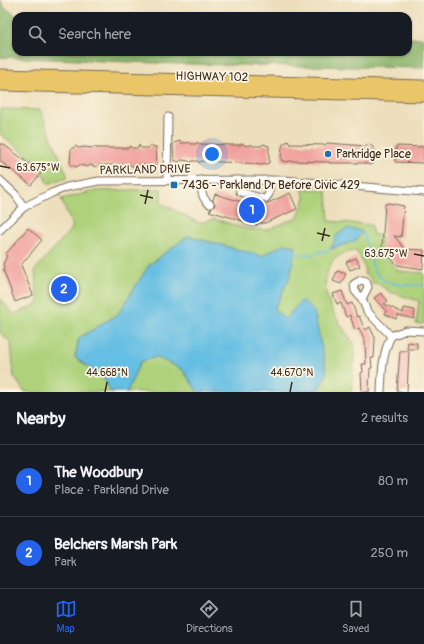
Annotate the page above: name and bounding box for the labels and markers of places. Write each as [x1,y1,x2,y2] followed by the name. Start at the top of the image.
[336,147,411,162] place label: Parkridge Place
[323,149,333,159] marker: Parkridge Place
[182,178,360,193] place label: 7436 - Parkland Dr Before Civic 429
[169,180,179,190] marker: 7436 - Parkland Dr Before Civic 429
[239,195,265,225] pin: 1
[51,274,77,304] pin: 2

